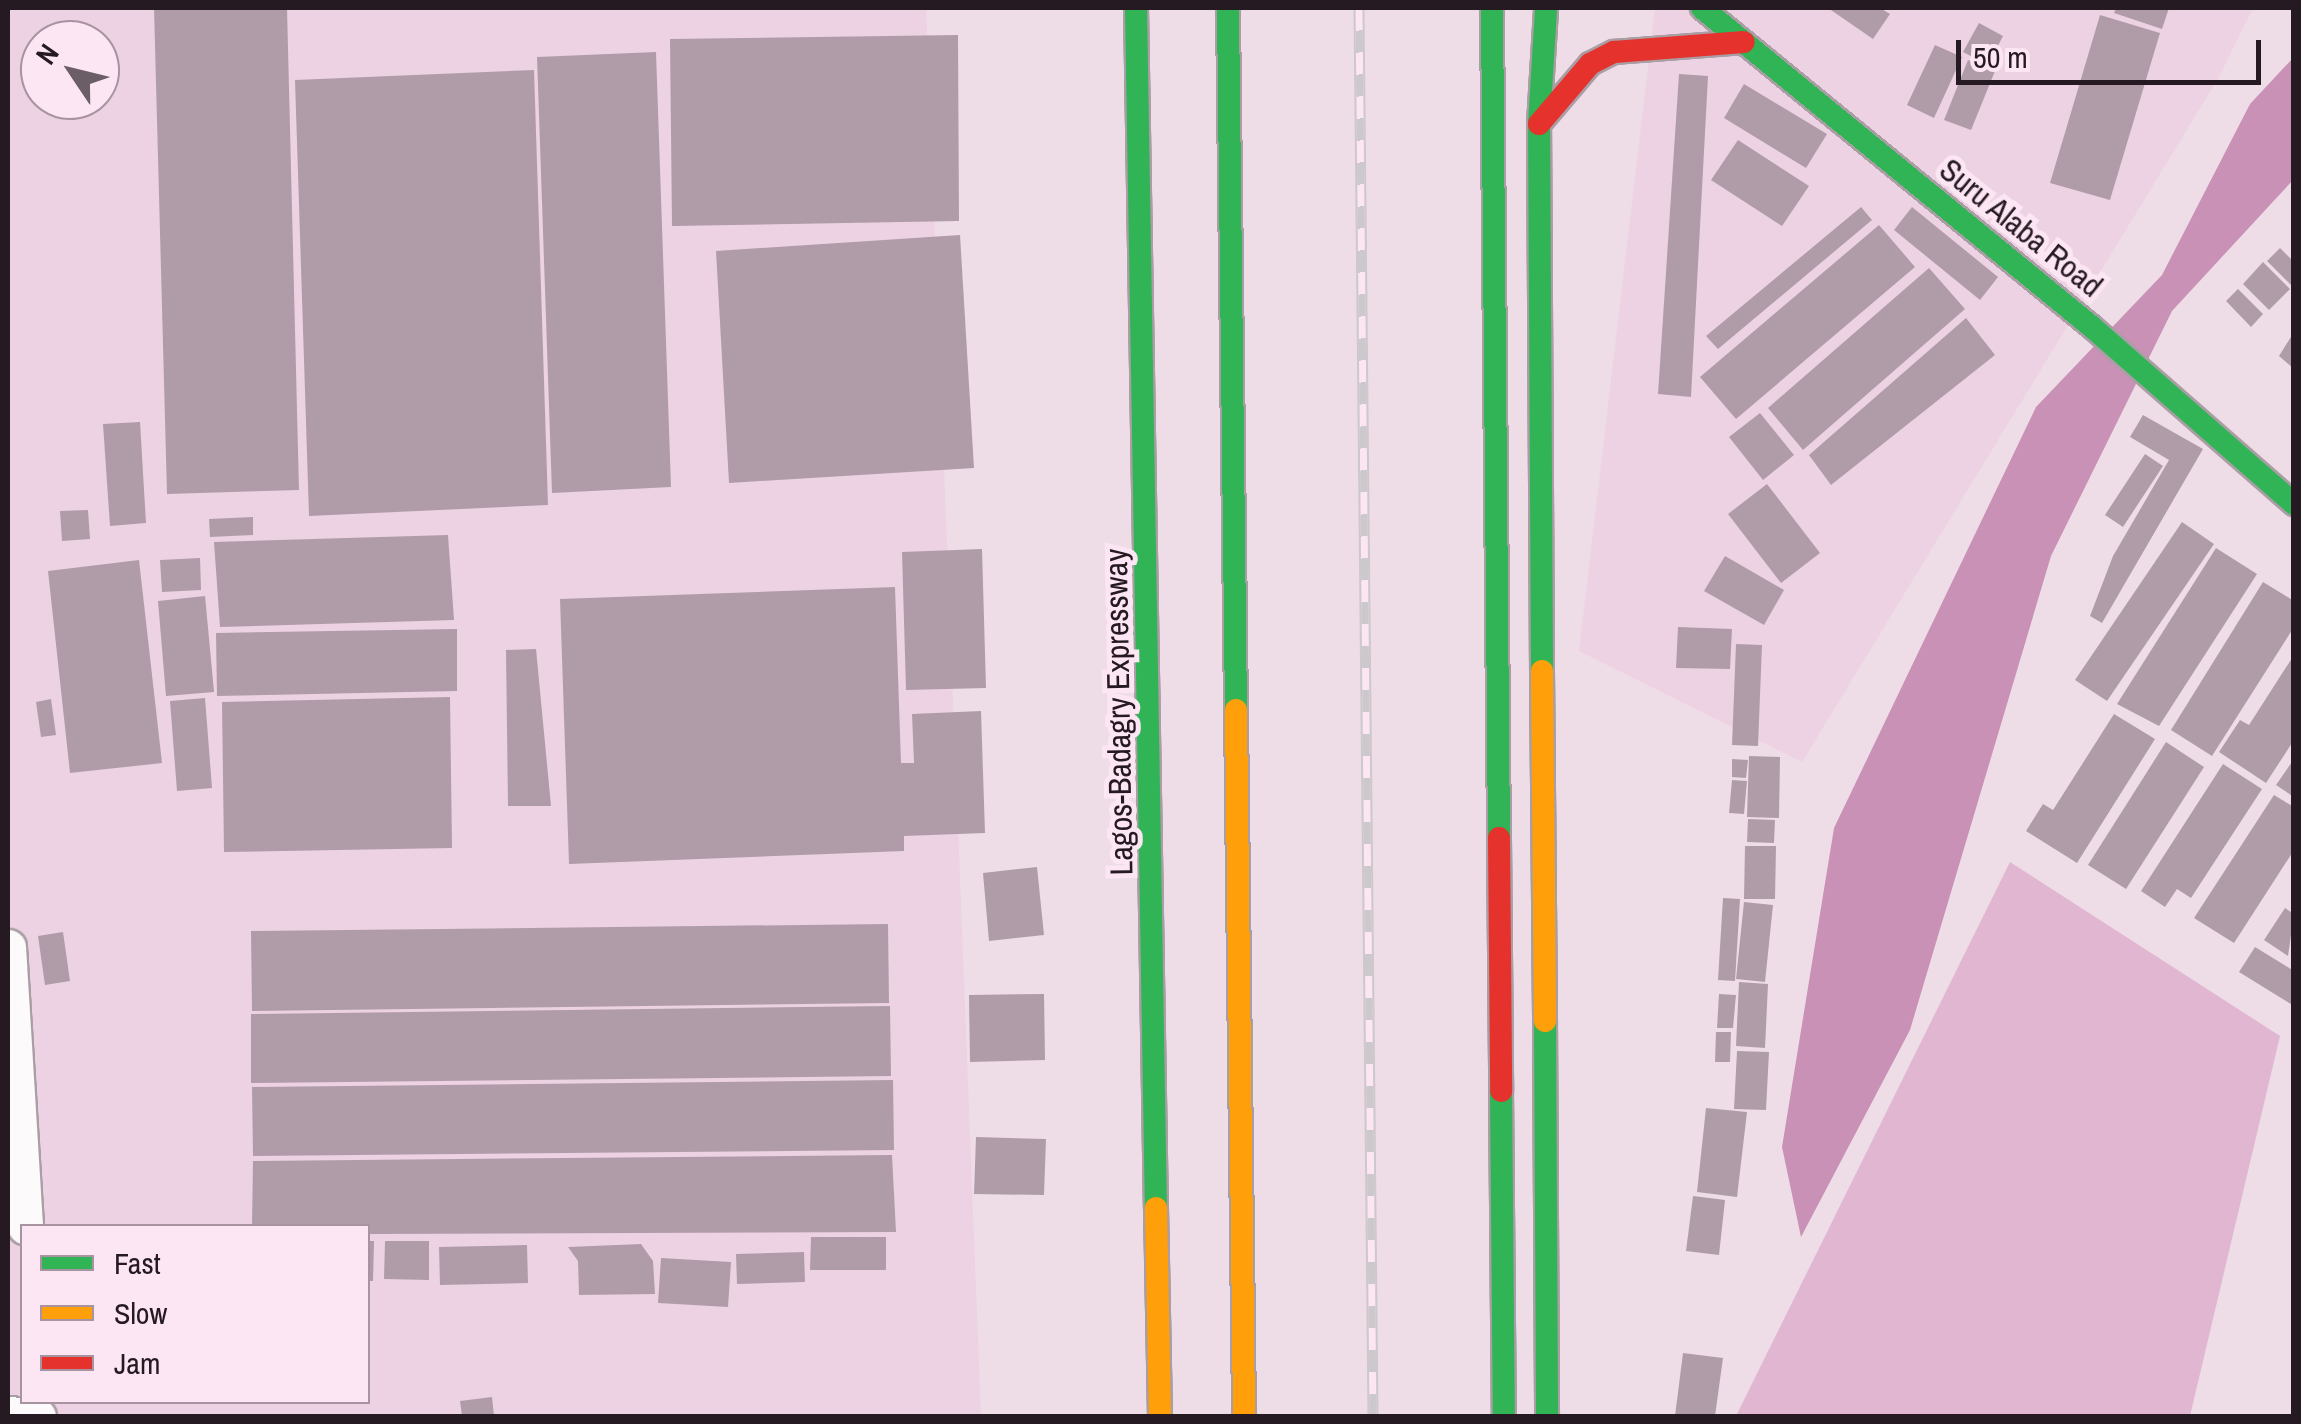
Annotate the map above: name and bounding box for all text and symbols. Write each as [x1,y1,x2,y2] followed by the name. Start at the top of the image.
[20,20,120,120] north arrow
[1961,20,2266,82] scale bar
[27,36,67,72] text: N
[1973,37,2028,77] text: 50 m
[1931,150,2111,306] street label: Suru Alaba Road
[1097,548,1141,876] street label: Lagos-Badagry Expressway
[20,1224,370,1404] legend
[114,1243,161,1283] text: Fast
[114,1293,167,1333] text: Slow
[114,1343,160,1383] text: Jam

